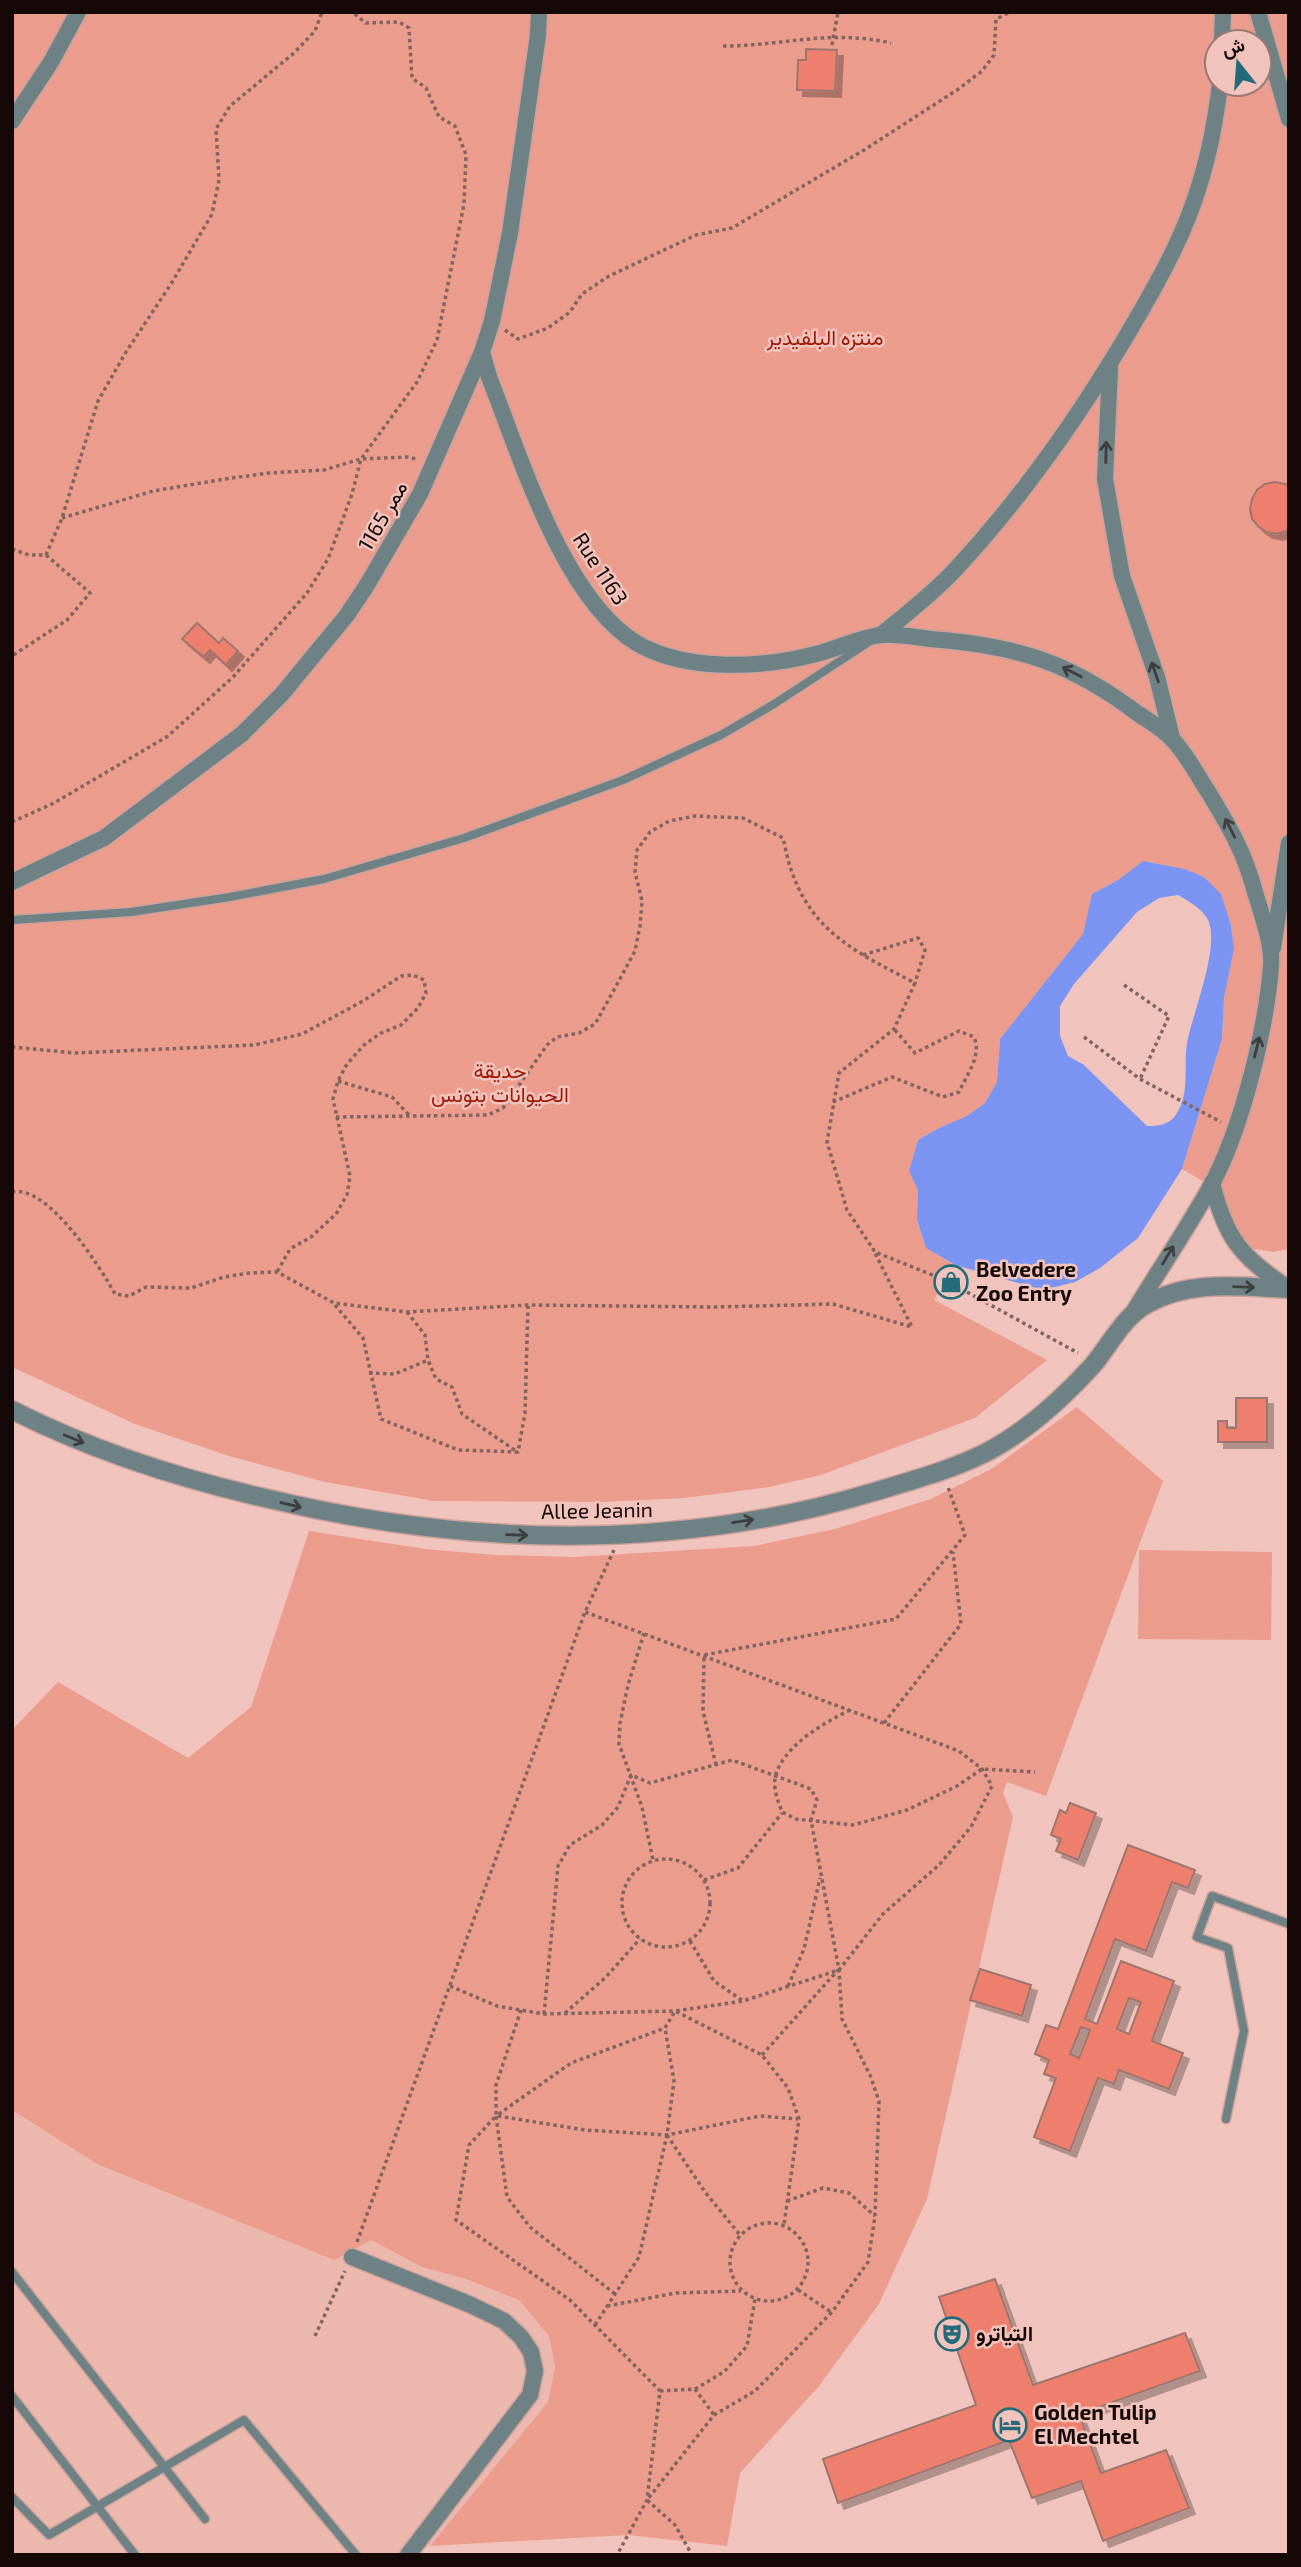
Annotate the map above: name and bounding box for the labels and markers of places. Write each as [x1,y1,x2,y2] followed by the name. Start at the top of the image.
[976,1256,1076,1306] place label: Belvedere Zoo Entry
[932,1263,970,1301] shop icon: Belvedere Zoo Entry
[933,2315,971,2353] theatre icon: التياترو
[976,2320,1033,2347] place label: التياترو
[1034,2399,1157,2448] place label: Golden Tulip El Mechtel
[991,2406,1029,2444] hotel icon: Golden Tulip El Mechtel

